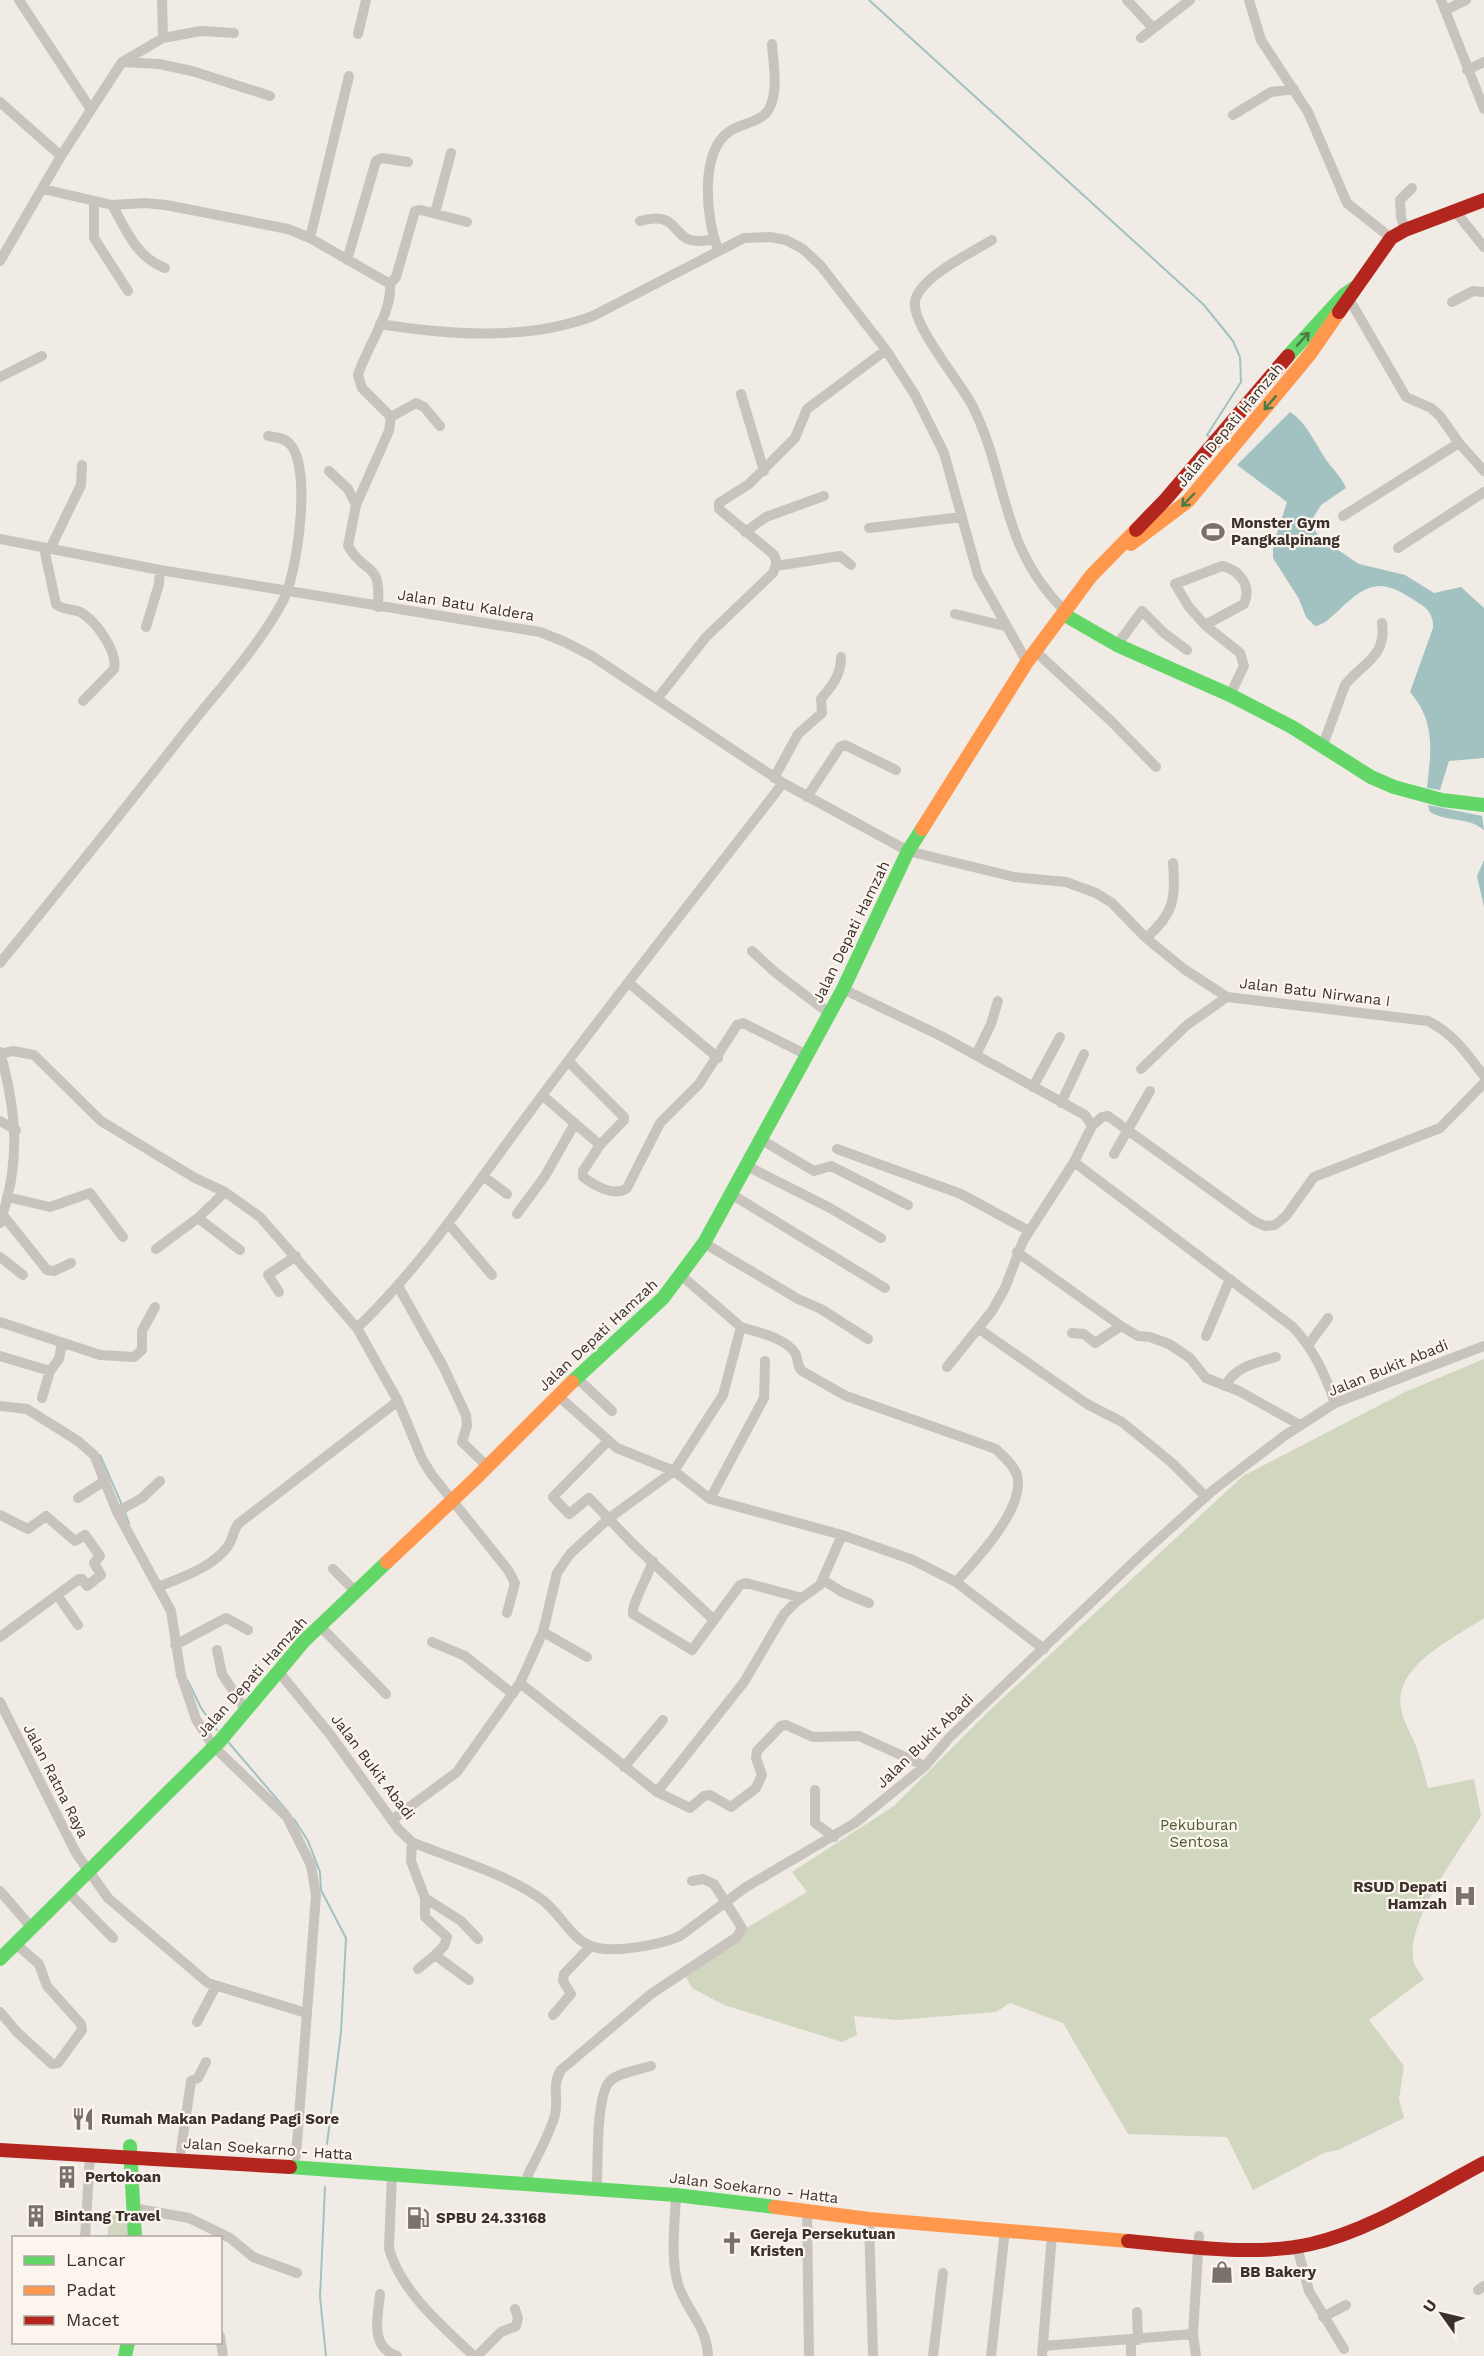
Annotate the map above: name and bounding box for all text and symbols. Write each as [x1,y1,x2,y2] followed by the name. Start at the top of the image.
[1296,332,1310,347] one-way arrow
[1173,359,1287,491] street label: Jalan Depati Hamzah
[1263,394,1276,410] one-way arrow
[1181,492,1195,507] one-way arrow
[1231,514,1340,549] place label: Monster Gym Pangkalpinang
[1200,519,1226,545] sports icon: Monster Gym Pangkalpinang
[396,585,536,625] street label: Jalan Batu Kaldera
[809,858,893,1006] street label: Jalan Depati Hamzah
[1239,974,1391,1010] street label: Jalan Batu Nirwana I
[535,1275,661,1395] street label: Jalan Depati Hamzah
[1325,1336,1451,1400] street label: Jalan Bukit Abadi
[193,1613,311,1741] street label: Jalan Depati Hamzah
[873,1690,977,1792] street label: Jalan Bukit Abadi
[327,1711,419,1823] street label: Jalan Bukit Abadi
[20,1721,93,1841] street label: Jalan Ratna Raya
[1160,1816,1238,1851] park label: Pekuburan Sentosa
[1353,1878,1447,1913] place label: RSUD Depati Hamzah
[1452,1883,1478,1909] hospital icon: RSUD Depati Hamzah
[70,2106,96,2132] restaurant icon: Rumah Makan Padang Pagi Sore
[101,2110,339,2128] place label: Rumah Makan Padang Pagi Sore
[183,2134,354,2164] street label: Jalan Soekarno - Hatta
[54,2164,80,2190] building icon: Pertokoan
[85,2168,161,2186] place label: Pertokoan
[669,2169,840,2207] street label: Jalan Soekarno - Hatta
[23,2203,49,2229] building icon: Bintang Travel
[405,2205,431,2231] fuel station icon: SPBU 24.33168
[54,2207,161,2225] place label: Bintang Travel
[436,2209,547,2227] place label: SPBU 24.33168
[750,2225,895,2260] place label: Gereja Persekutuan Kristen
[719,2230,745,2256] church icon: Gereja Persekutuan Kristen
[12,2236,222,2344] legend
[66,2249,126,2270] text: Lancar
[1209,2259,1235,2285] shop icon: BB Bakery
[1240,2263,1317,2281] place label: BB Bakery
[66,2279,116,2300] text: Padat
[1412,2284,1472,2344] north arrow
[1419,2296,1441,2316] text: U
[66,2309,120,2330] text: Macet

